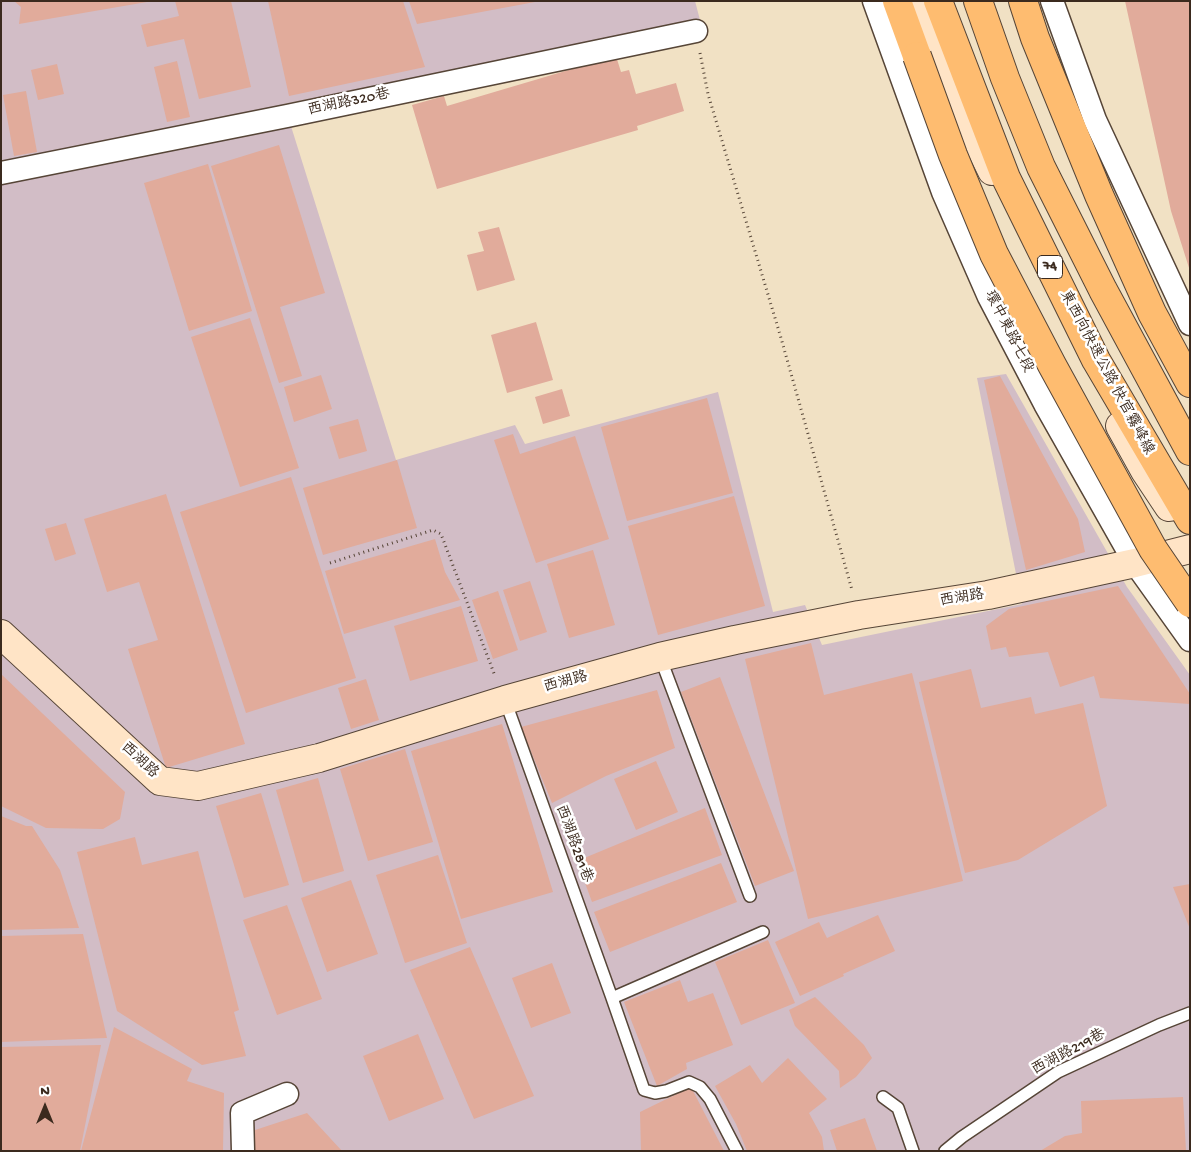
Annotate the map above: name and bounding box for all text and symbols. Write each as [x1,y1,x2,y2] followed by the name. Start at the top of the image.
[306,86,392,120] street label: 西湖路320巷
[1038,256,1062,278] road number: 74
[980,288,1036,376] street label: 環中東路七段
[1055,288,1157,458] street label: 東西向快速公路 快官霧峰線
[938,587,986,611] street label: 西湖路
[542,668,590,698] street label: 西湖路
[116,739,162,783] street label: 西湖路
[551,803,595,885] street label: 西湖路281巷
[1029,1026,1109,1080] street label: 西湖路219巷
[20,1082,70,1132] north arrow
[40,1083,50,1100] text: N

